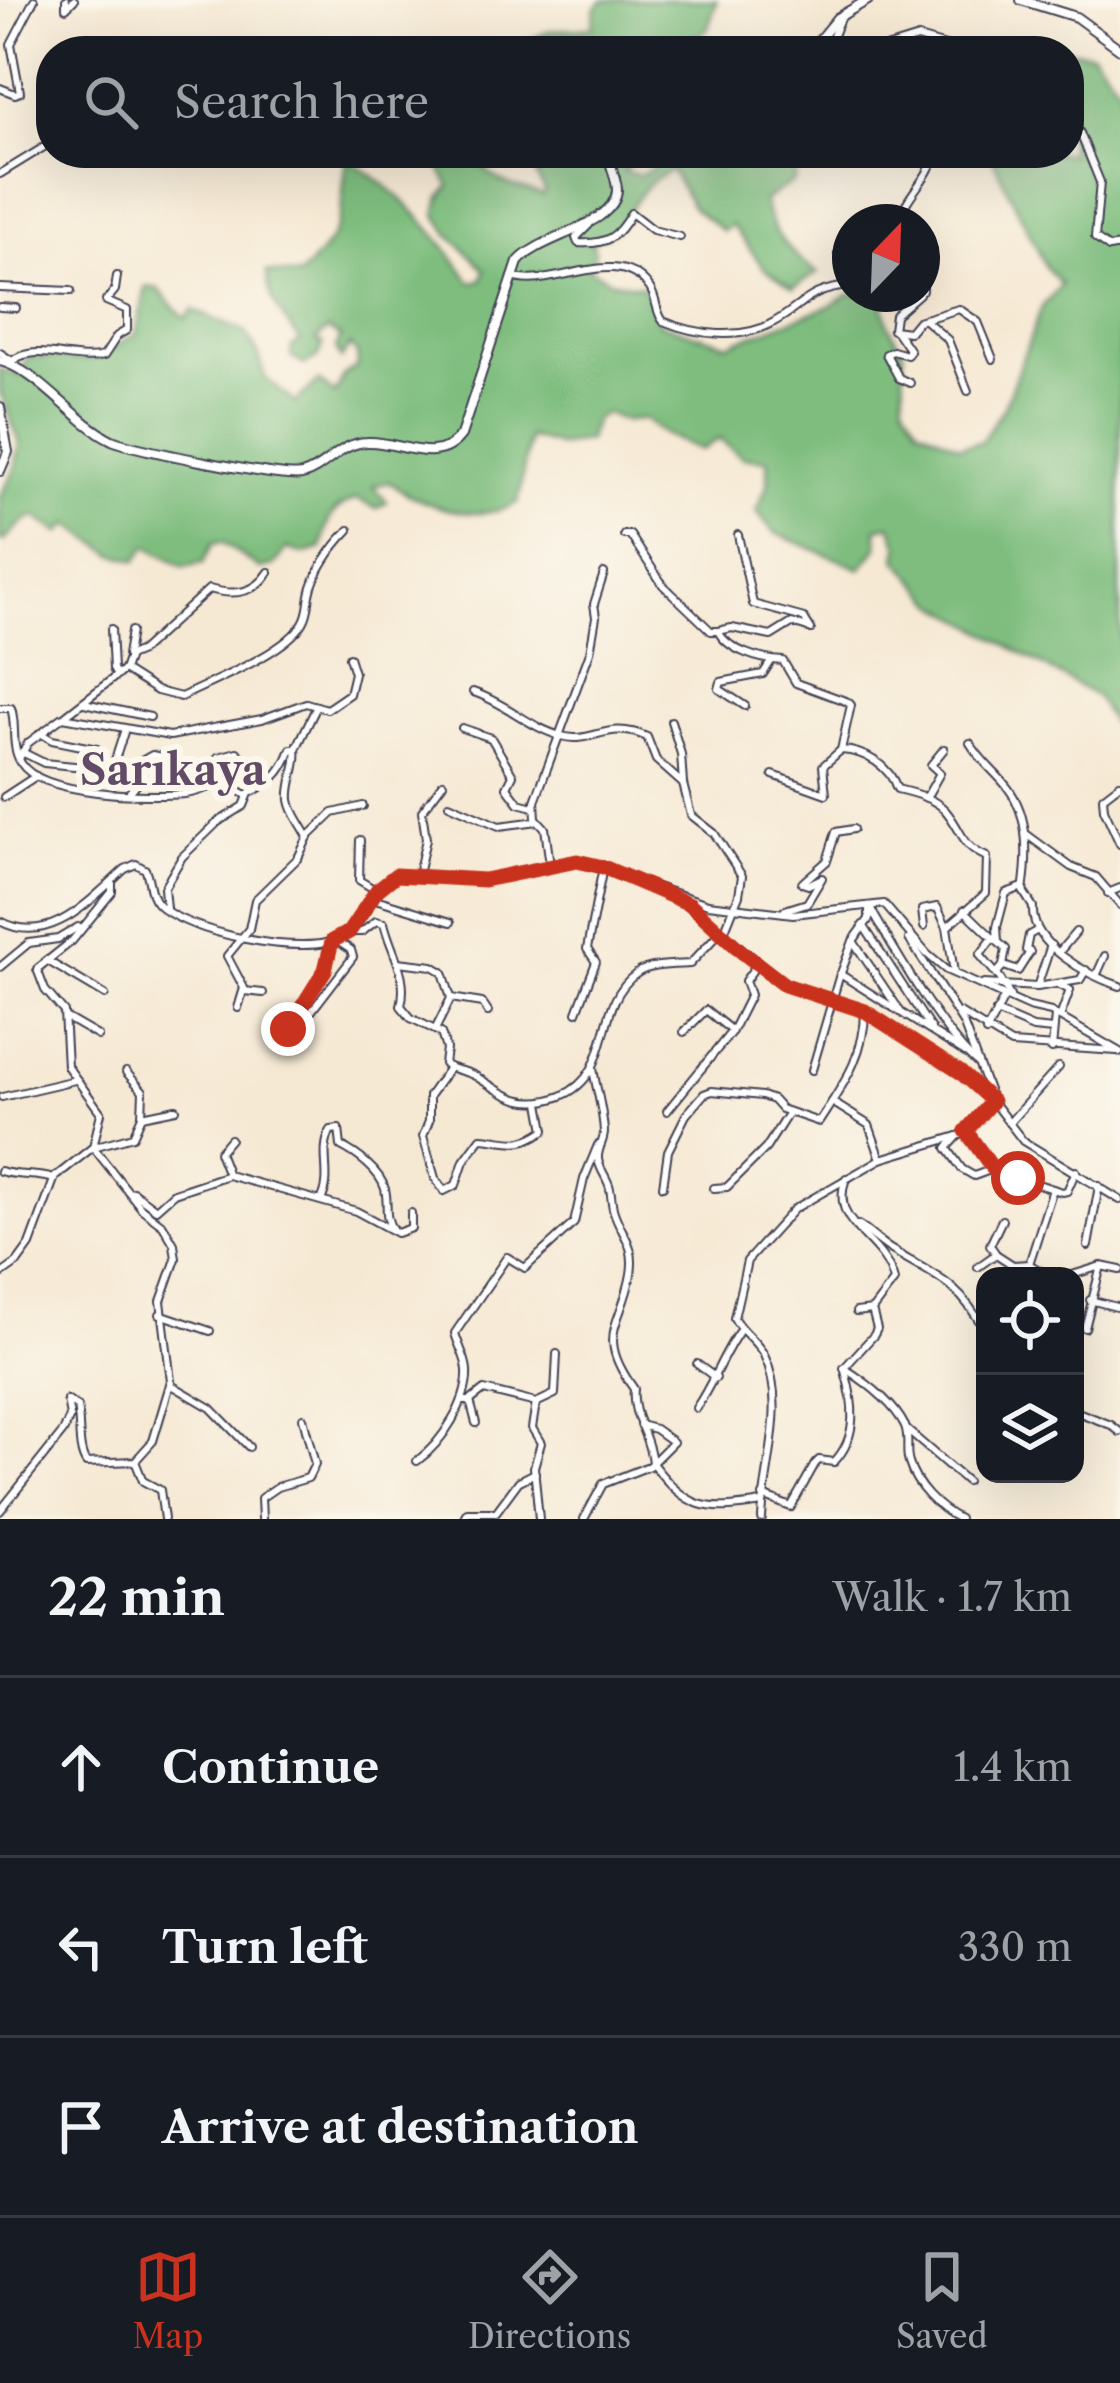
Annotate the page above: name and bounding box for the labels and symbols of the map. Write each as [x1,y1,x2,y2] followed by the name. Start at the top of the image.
[832,204,940,312] north arrow
[80,744,267,796] district label: Sarıkaya
[261,1002,315,1056] route end
[991,1151,1045,1205] route start

